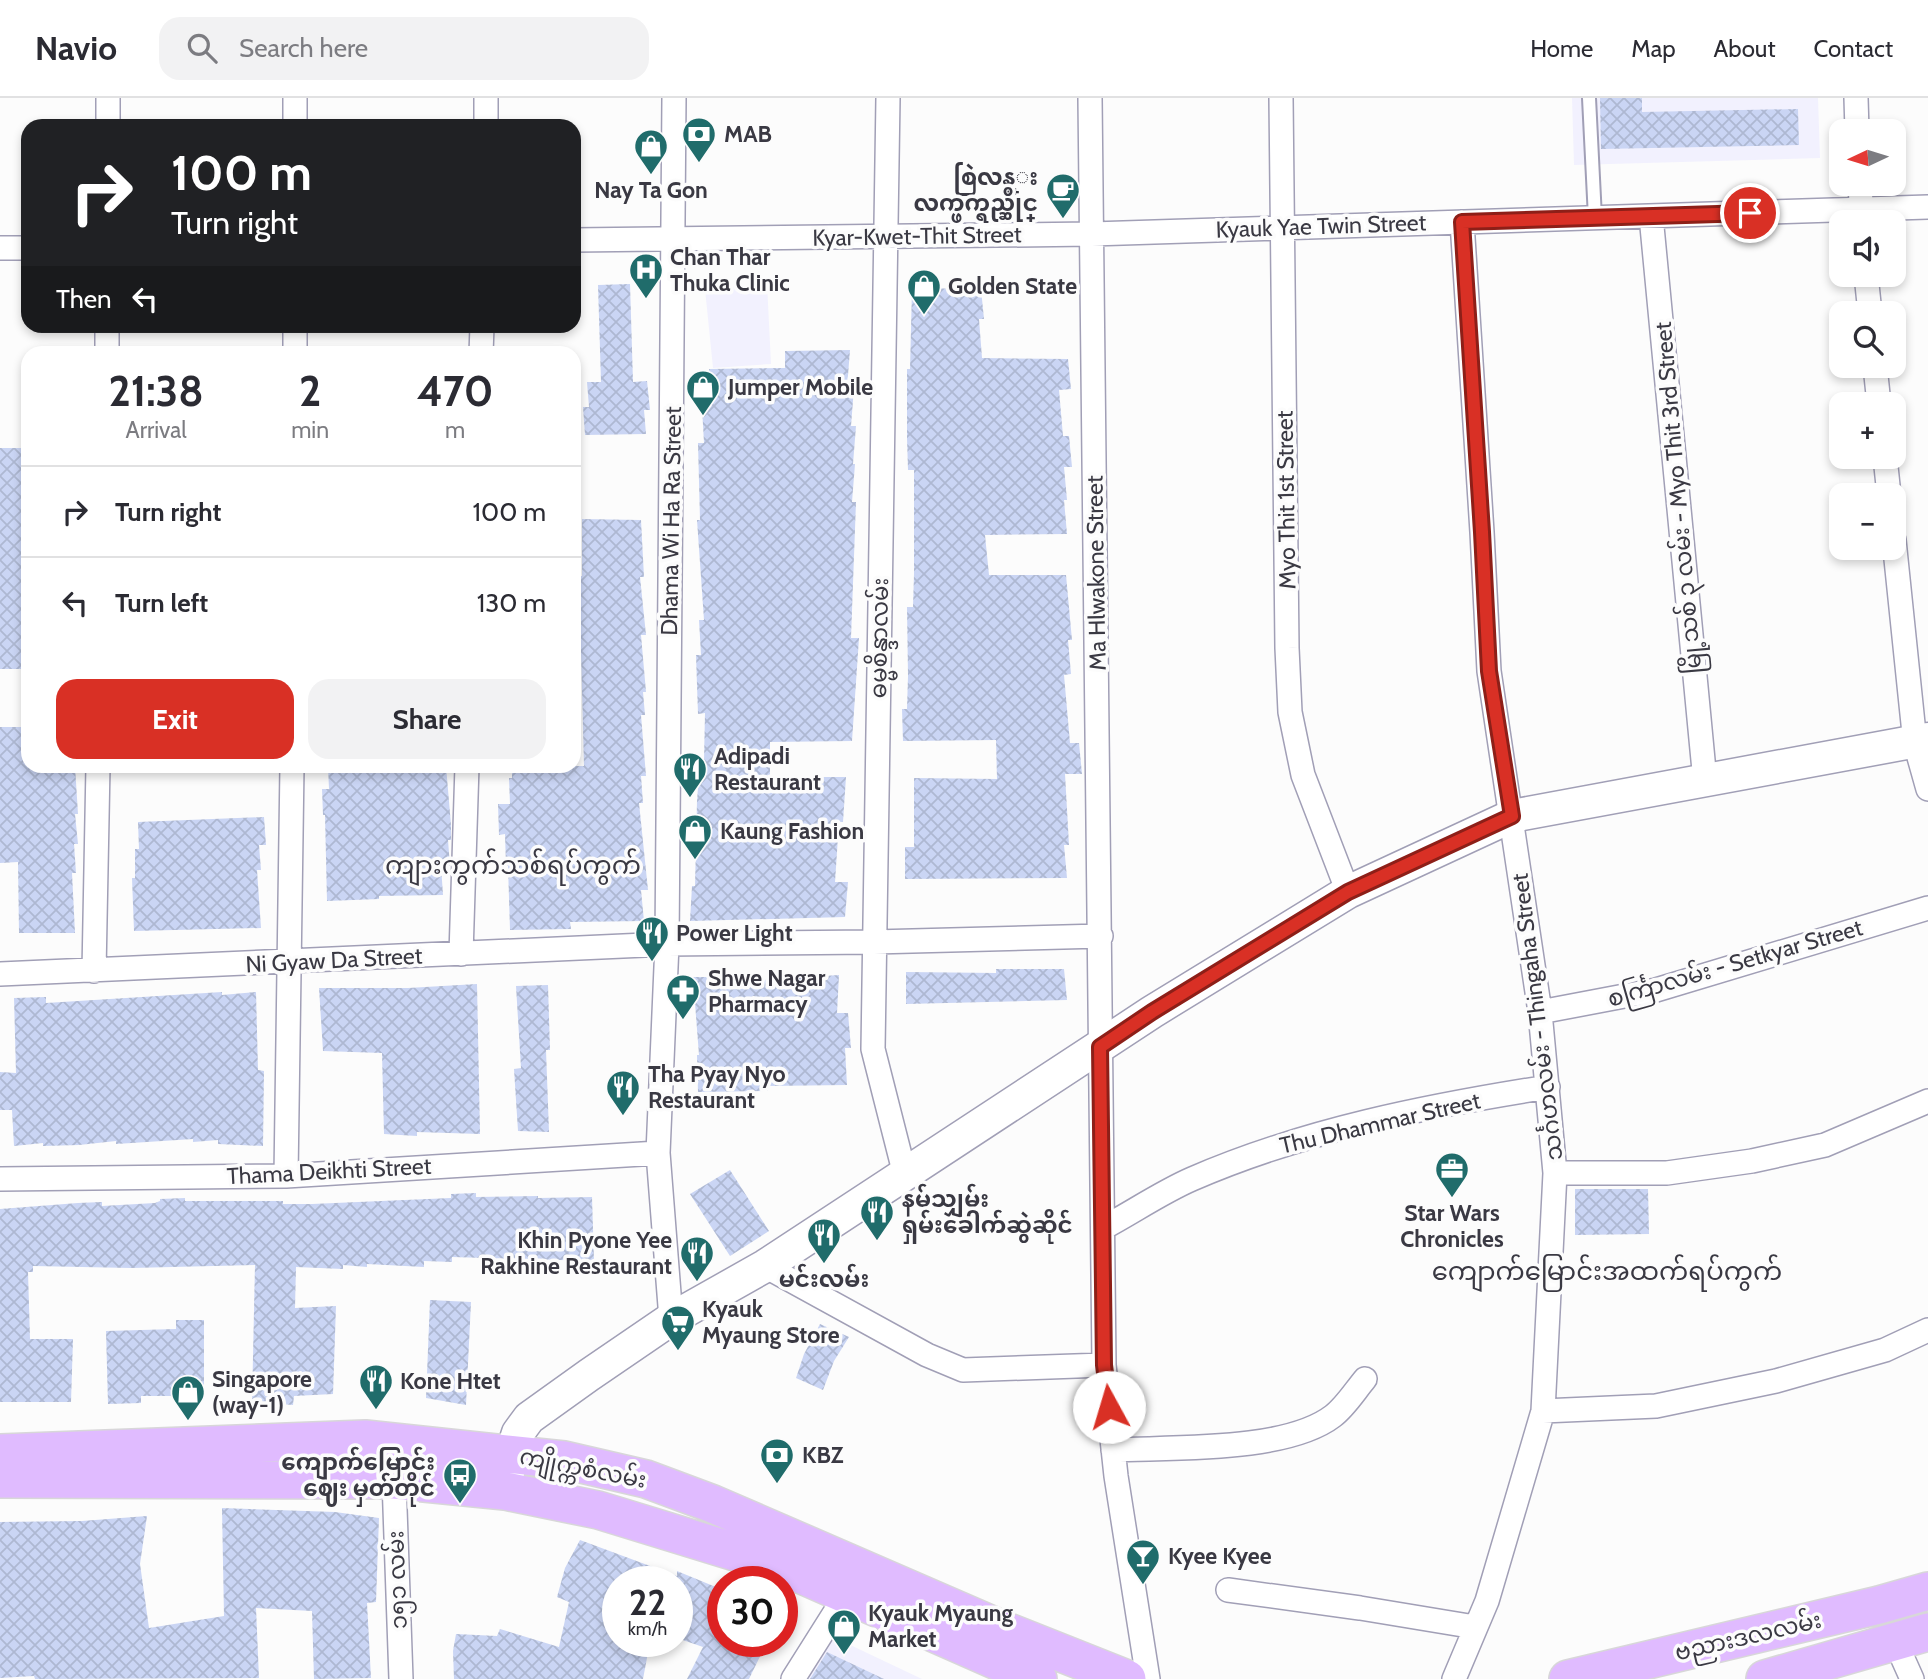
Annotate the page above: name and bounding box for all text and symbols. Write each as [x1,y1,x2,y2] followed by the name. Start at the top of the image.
[159,17,649,80] search box
[35,28,117,68] text: Navio
[183,29,221,67] icon: search
[239,32,368,64] text: Search here
[1530,34,1593,63] text: Home
[1631,34,1676,63] text: Map
[1714,34,1776,63] text: About
[1814,34,1893,63] text: Contact
[680,115,718,164] bank icon: MAB
[1829,119,1906,196] north arrow
[1829,119,1906,560] map controls
[724,120,772,148] place label: MAB
[632,127,670,176] shop icon: Nay Ta Gon
[171,143,312,202] text: 100 m
[56,147,147,238] icon: right
[913,162,1038,223] place label: စြဲလန္း လက္ဖက္ရည္ဆိုင္
[1044,171,1082,220] cafe icon: စြဲလန္း လက္ဖက္ရည္ဆိုင္
[594,176,708,204] place label: Nay Ta Gon
[1720,183,1780,243] pin
[1731,194,1769,232] icon: arrive
[171,203,298,242] text: Turn right
[1215,208,1427,244] street label: Kyauk Yae Twin Street
[1829,210,1906,287] button: sound
[812,220,1022,252] street label: Kyar-Kwet-Thit Street
[670,243,790,297] place label: Chan Thar Thuka Clinic
[627,251,665,300] hospital icon: Chan Thar Thuka Clinic
[905,267,943,316] shop icon: Golden State
[948,272,1077,300] place label: Golden State
[126,280,164,318] icon: left
[56,283,112,315] text: Then
[1829,301,1906,378] button: search
[1647,320,1712,675] street label: မြို့သစ် ၃ လမ်း - Myo Thit 3rd Street
[109,365,204,417] text: 21:38
[299,365,321,417] text: 2
[417,365,493,417] text: 470
[684,368,722,417] shop icon: Jumper Mobile
[727,373,873,401] place label: Jumper Mobile
[1829,392,1906,469] button: +
[655,406,687,636] street label: Dhama Wi Ha Ra Street
[1270,410,1302,590] street label: Myo Thit 1st Street
[125,416,187,444] text: Arrival
[291,416,329,444] text: min
[445,416,465,444] text: m
[1080,475,1112,671] street label: Ma Hlwakone Street
[1829,483,1906,560] button: −
[56,493,94,531] icon: right
[115,496,221,528] text: Turn right
[473,496,546,528] text: 100 m
[862,577,900,699] street label: ဓမ္မစိန္ဒာလမ်း
[56,584,94,622] icon: left
[115,587,208,619] text: Turn left
[477,587,546,619] text: 130 m
[56,679,294,759] button: Exit
[308,679,546,759] button: Share
[714,742,821,796] place label: Adipadi Restaurant
[671,750,709,799] restaurant icon: Adipadi Restaurant
[676,812,714,861] shop icon: Kaung Fashion
[720,817,864,845] place label: Kaung Fashion
[385,848,641,886] district label: ကျားကွက်သစ်ရပ်ကွက်
[1503,872,1569,1162] street label: သင်္ဂဟလမ်း - Thingaha Street
[1604,911,1867,1018] street label: စင်္ကြာလမ်း - Setkyar Street
[633,914,671,963] restaurant icon: Power Light
[676,919,793,947] place label: Power Light
[245,941,423,979] street label: Ni Gyaw Da Street
[708,964,826,1018] place label: Shwe Nagar Pharmacy
[664,972,702,1021] pharmacy icon: Shwe Nagar Pharmacy
[648,1060,786,1114] place label: Tha Pyay Nyo Restaurant
[604,1068,642,1117] restaurant icon: Tha Pyay Nyo Restaurant
[1277,1086,1483,1160] street label: Thu Dhammar Street
[1433,1150,1471,1199] office icon: Star Wars Chronicles
[226,1152,432,1190] street label: Thama Deikhti Street
[902,1183,1073,1244] place label: နမ့်သျှမ်း ရှမ်းခေါက်ဆွဲဆိုင်
[858,1193,896,1242] restaurant icon: နမ့်သျှမ်း ရှမ်းခေါက်ဆွဲဆိုင်
[1400,1199,1504,1253] place label: Star Wars Chronicles
[805,1216,843,1265] restaurant icon: မင်းလမ်း
[480,1226,672,1280] place label: Khin Pyone Yee Rakhine Restaurant
[678,1234,716,1283] restaurant icon: Khin Pyone Yee Rakhine Restaurant
[1432,1254,1782,1292] district label: ကျောက်မြောင်းအထက်ရပ်ကွက်
[779,1263,869,1293] place label: မင်းလမ်း
[702,1295,840,1349] place label: Kyauk Myaung Store
[659,1303,697,1352] supermarket icon: Kyauk Myaung Store
[357,1362,395,1411] restaurant icon: Kone Htet
[212,1365,312,1419] place label: Singapore (way-1)
[400,1367,501,1395] place label: Kone Htet
[1072,1370,1146,1444] position arrow
[169,1373,207,1422] shop icon: Singapore (way-1)
[758,1436,796,1485] bank icon: KBZ
[516,1440,649,1499] street label: ကျိုက္ကစံလမ်း
[802,1441,844,1469] place label: KBZ
[281,1446,435,1507] place label: ကျောက်မြောင်း ဈေး မှတ်တိုင်
[441,1456,479,1505] bus stop icon: ကျောက်မြောင်း ဈေး မှတ်တိုင်
[379,1530,418,1630] street label: ၁၅၁ လမ်း
[1124,1537,1162,1586] bar icon: Kyee Kyee
[1168,1542,1272,1570] place label: Kyee Kyee
[707,1566,798,1657] speed limit sign: 30
[629,1581,666,1624] text: 22
[868,1599,1014,1653] place label: Kyauk Myaung Market
[1672,1604,1825,1671] street label: ဗညားဒလလမ်း
[825,1607,863,1656] shop icon: Kyauk Myaung Market
[628,1618,667,1640] text: km/h

